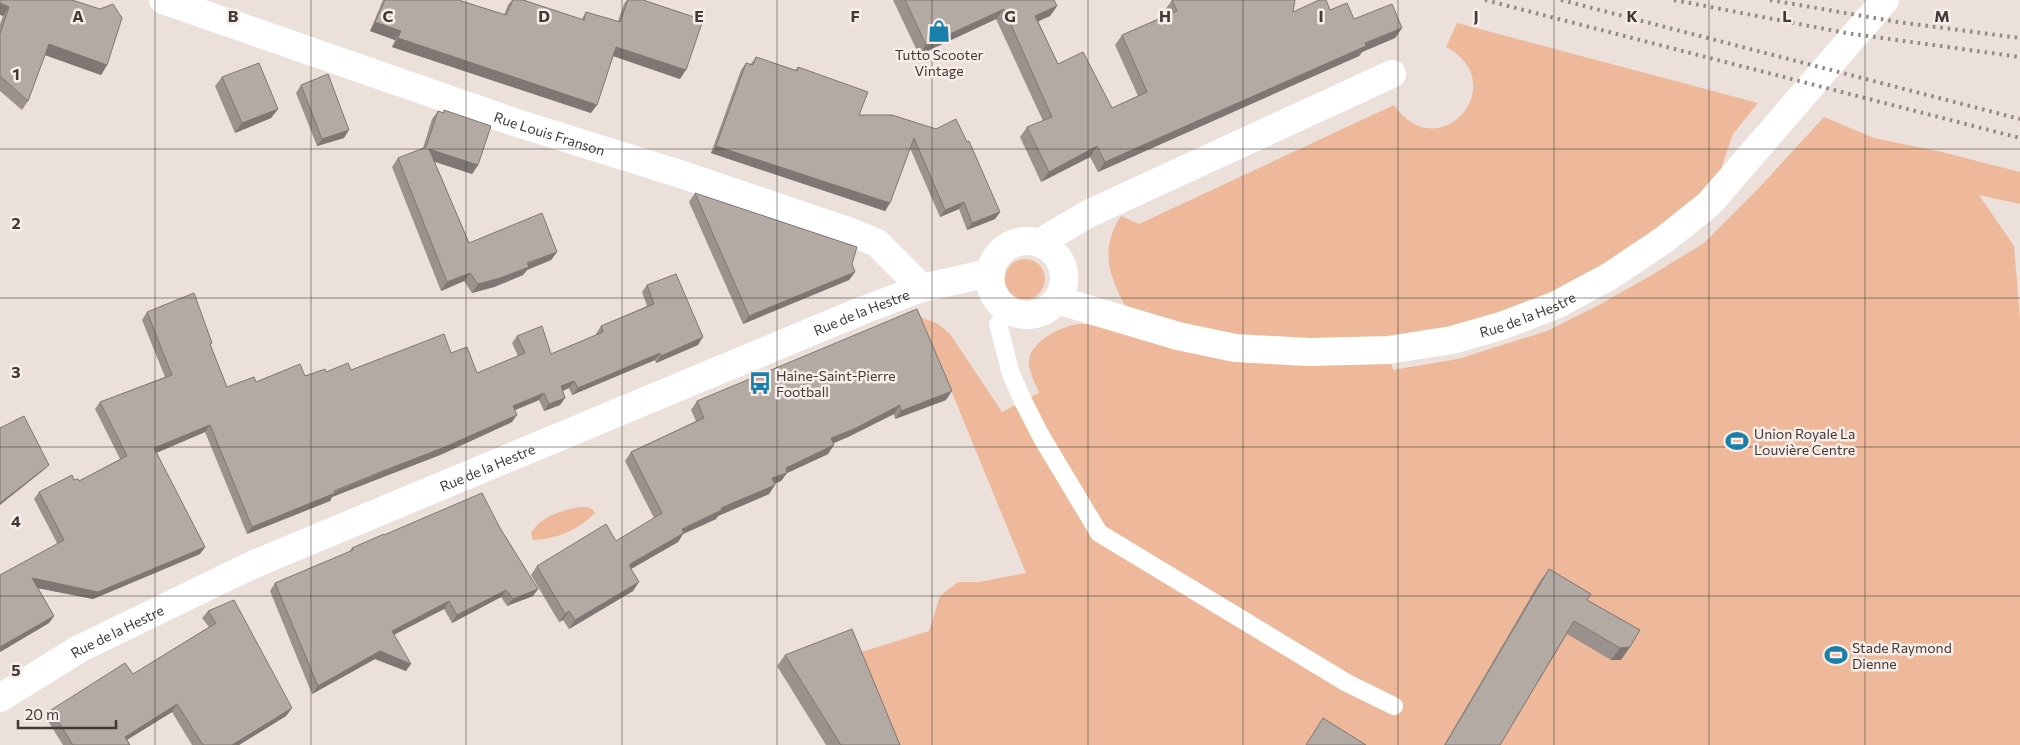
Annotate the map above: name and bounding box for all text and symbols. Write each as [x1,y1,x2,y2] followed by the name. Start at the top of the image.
[72,6,84,25] text: A
[228,6,239,25] text: B
[383,6,394,25] text: C
[538,6,550,25] text: D
[694,6,704,25] text: E
[850,6,860,25] text: F
[1004,6,1016,25] text: G
[1159,6,1171,25] text: H
[1318,6,1324,25] text: I
[1473,6,1479,25] text: J
[1626,6,1638,25] text: K
[1782,6,1792,25] text: L
[1934,6,1950,25] text: M
[926,18,952,44] shop icon: Tutto Scooter Vintage
[895,46,984,79] place label: Tutto Scooter Vintage
[12,64,20,83] text: 1
[492,107,607,159] street label: Rue Louis Franson
[11,213,21,232] text: 2
[811,285,911,338] street label: Rue de la Hestre
[1477,288,1578,340] street label: Rue de la Hestre
[11,362,21,381] text: 3
[776,367,896,400] place label: Haine-Saint-Pierre Football
[747,370,773,396] bus stop icon: Haine-Saint-Pierre Football
[1754,425,1855,458] place label: Union Royale La Louvière Centre
[1724,428,1750,454] sports icon: Union Royale La Louvière Centre
[437,440,537,494] street label: Rue de la Hestre
[11,511,21,530] text: 4
[67,601,166,661] street label: Rue de la Hestre
[1852,639,1952,672] place label: Stade Raymond Dienne
[1823,642,1849,668] sports icon: Stade Raymond Dienne
[11,660,21,679] text: 5
[18,698,115,730] scale bar
[25,705,59,723] text: 20 m

